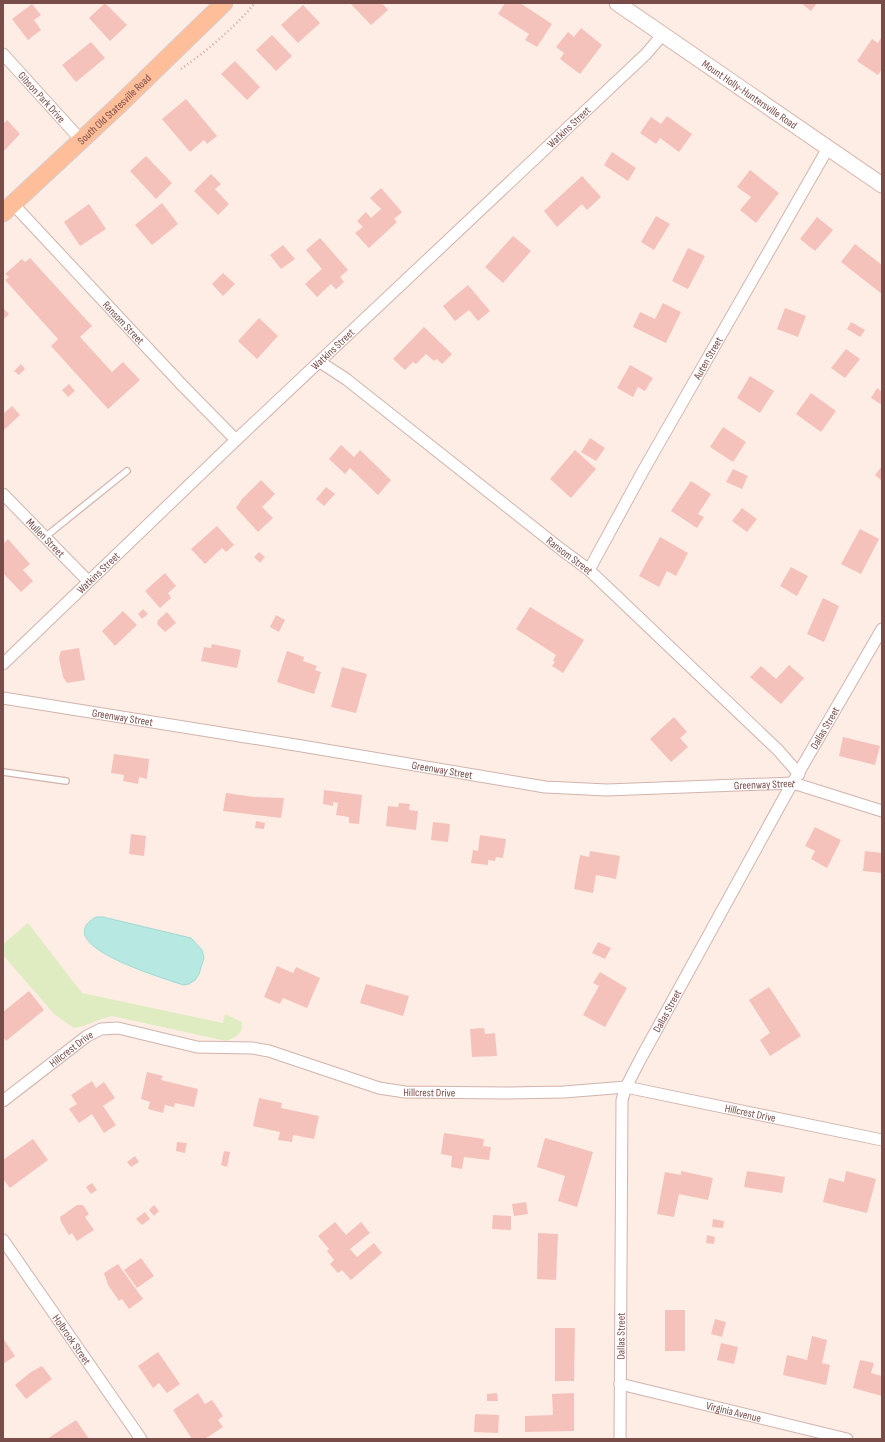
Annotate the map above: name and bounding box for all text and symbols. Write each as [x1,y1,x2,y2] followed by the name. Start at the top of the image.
[700,57,800,132] street label: Mount Holly-Huntersville Road
[16,69,68,125] street label: Gibson Park Drive
[75,71,154,147] street label: South Old Statesville Road
[544,103,593,150] street label: Watkins Street
[100,298,147,347] street label: Ransom Street
[308,325,357,372] street label: Watkins Street
[690,334,725,382] street label: Auten Street
[24,515,68,560] street label: Mullen Street
[544,534,596,577] street label: Ransom Street
[74,549,123,596] street label: Watkins Street
[807,704,842,751] street label: Dallas Street
[91,706,155,729] street label: Greenway Street
[411,758,474,781] street label: Greenway Street
[734,776,798,792] street label: Greenway Street
[650,987,684,1035] street label: Dallas Street
[47,1028,95,1069] street label: Hillcrest Drive
[403,1085,455,1099] street label: Hillcrest Drive
[724,1101,777,1124] street label: Hillcrest Drive
[50,1312,94,1368] street label: Holbrook Street
[614,1312,627,1359] street label: Dallas Street
[705,1399,762,1424] street label: Virginia Avenue

